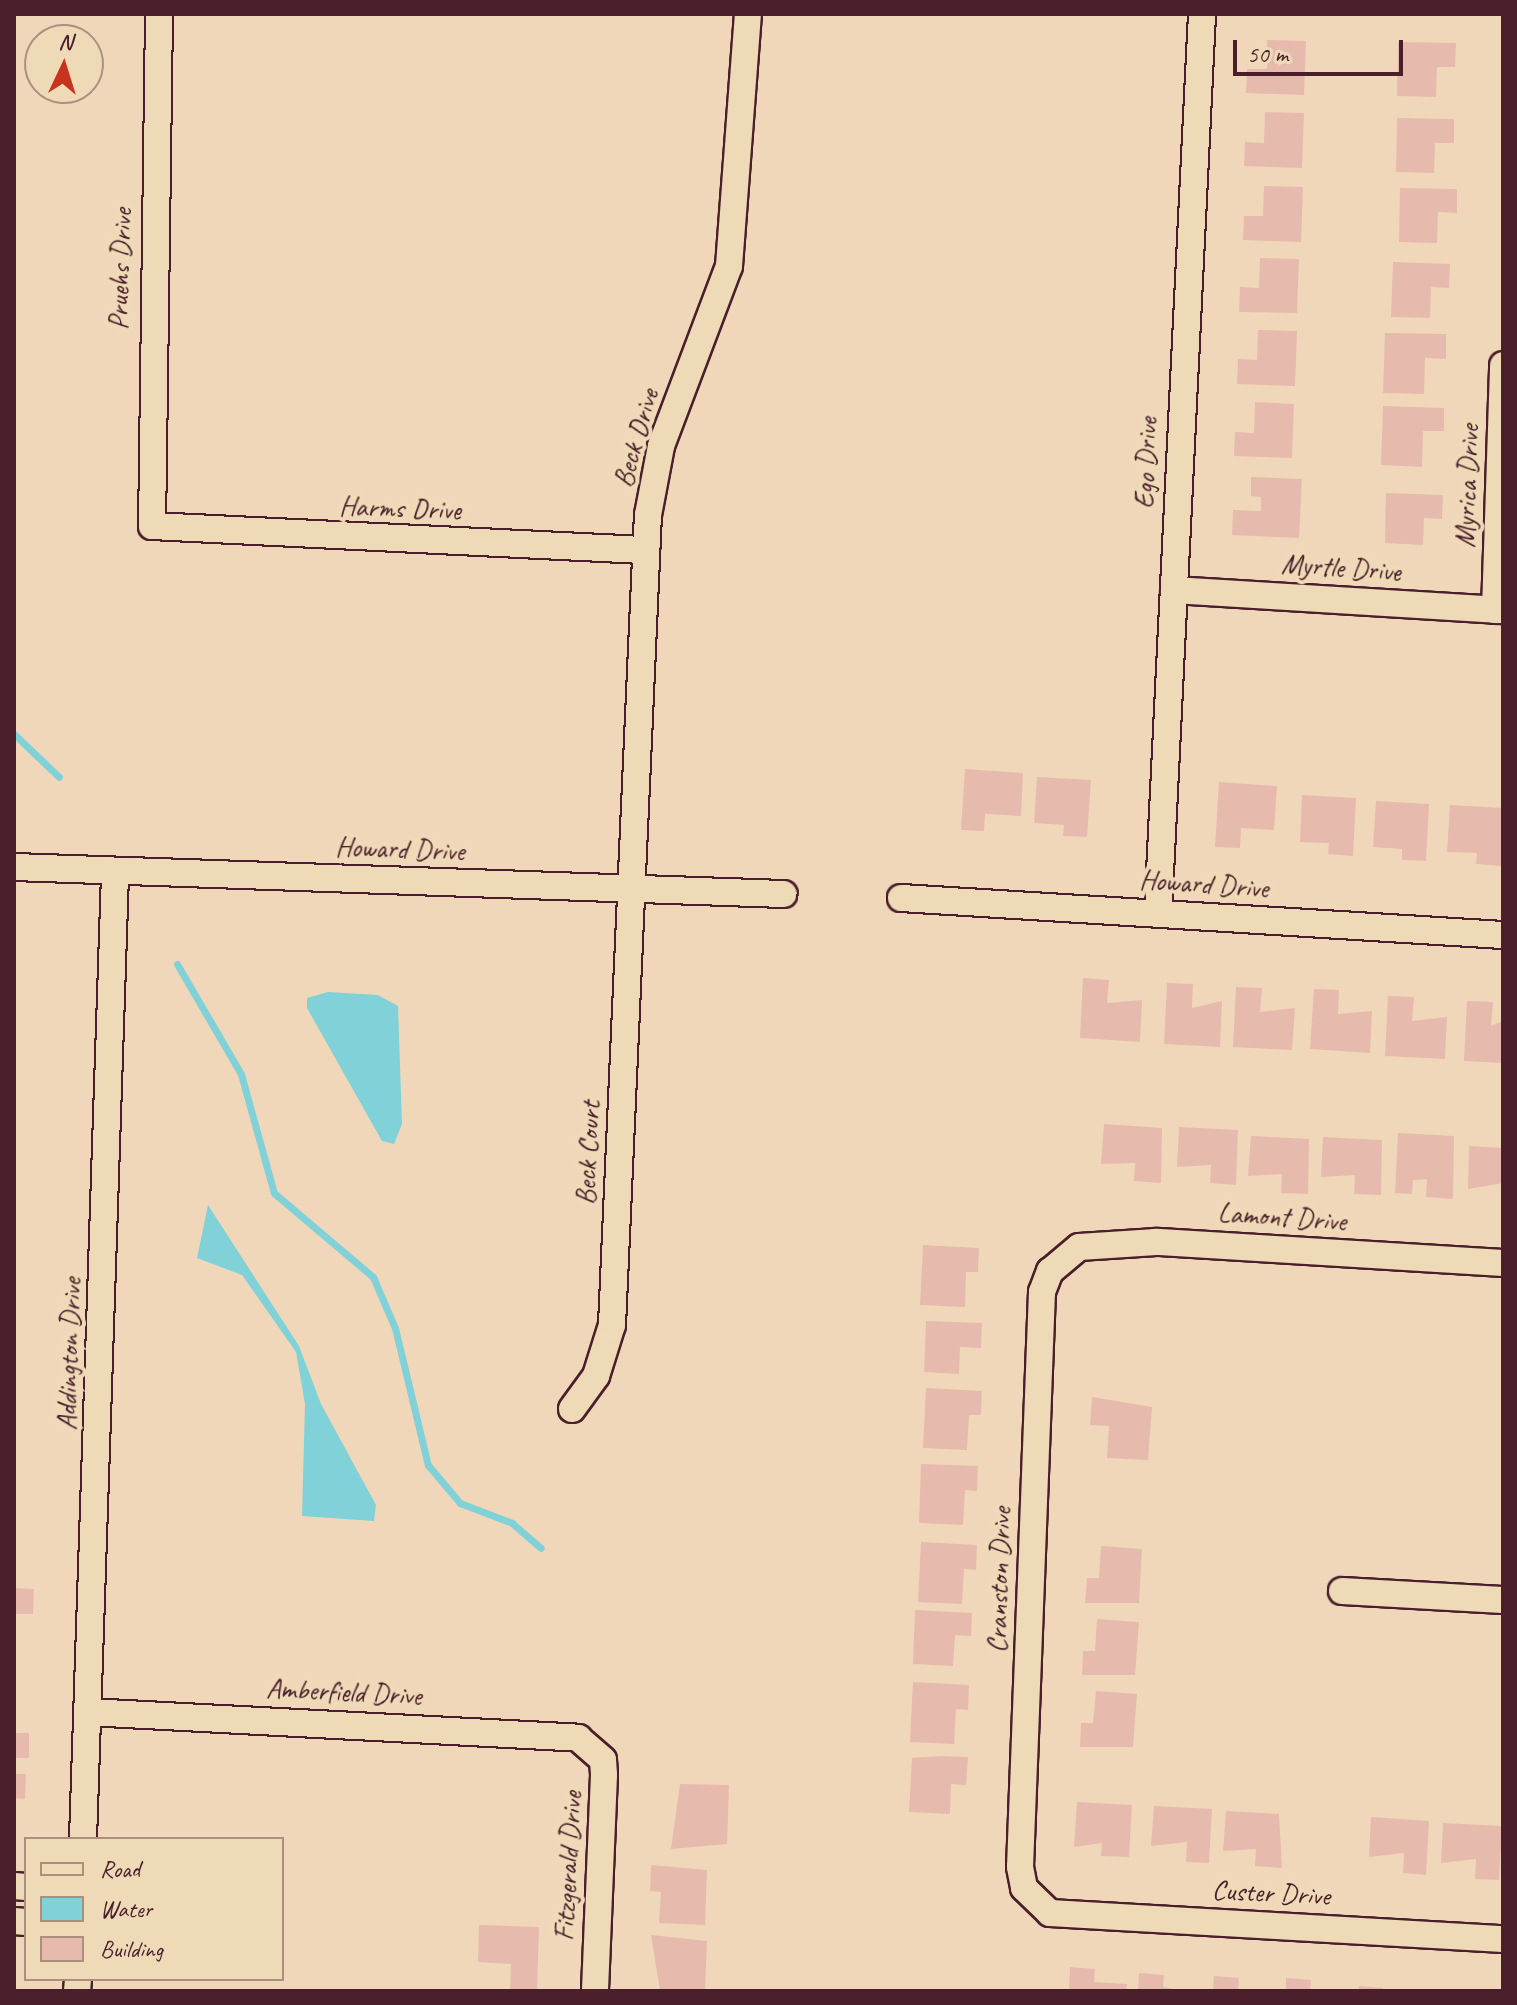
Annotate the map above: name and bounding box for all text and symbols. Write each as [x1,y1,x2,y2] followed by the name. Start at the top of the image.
[24,24,104,104] north arrow
[1237,24,1407,74] scale bar
[58,28,73,56] text: N
[1247,39,1288,69] text: 50 m
[101,208,139,330] street label: Pruehs Drive
[606,385,666,491] street label: Beck Drive
[1128,417,1164,509] street label: Ego Drive
[1448,424,1486,548] street label: Myrica Drive
[339,489,461,527] street label: Harms Drive
[1280,547,1402,589] street label: Myrtle Drive
[335,830,465,868] street label: Howard Drive
[1138,863,1270,905] street label: Howard Drive
[569,1100,607,1206] street label: Beck Court
[1217,1196,1347,1238] street label: Lamont Drive
[50,1277,88,1431] street label: Addington Drive
[980,1506,1018,1654] street label: Cranston Drive
[265,1671,423,1713] street label: Amberfield Drive
[547,1790,589,1942] street label: Fitzgerald Drive
[24,1837,284,1981] legend
[100,1854,140,1884] text: Road
[1211,1873,1331,1913] street label: Custer Drive
[100,1894,152,1924] text: Water
[100,1934,163,1964] text: Building

